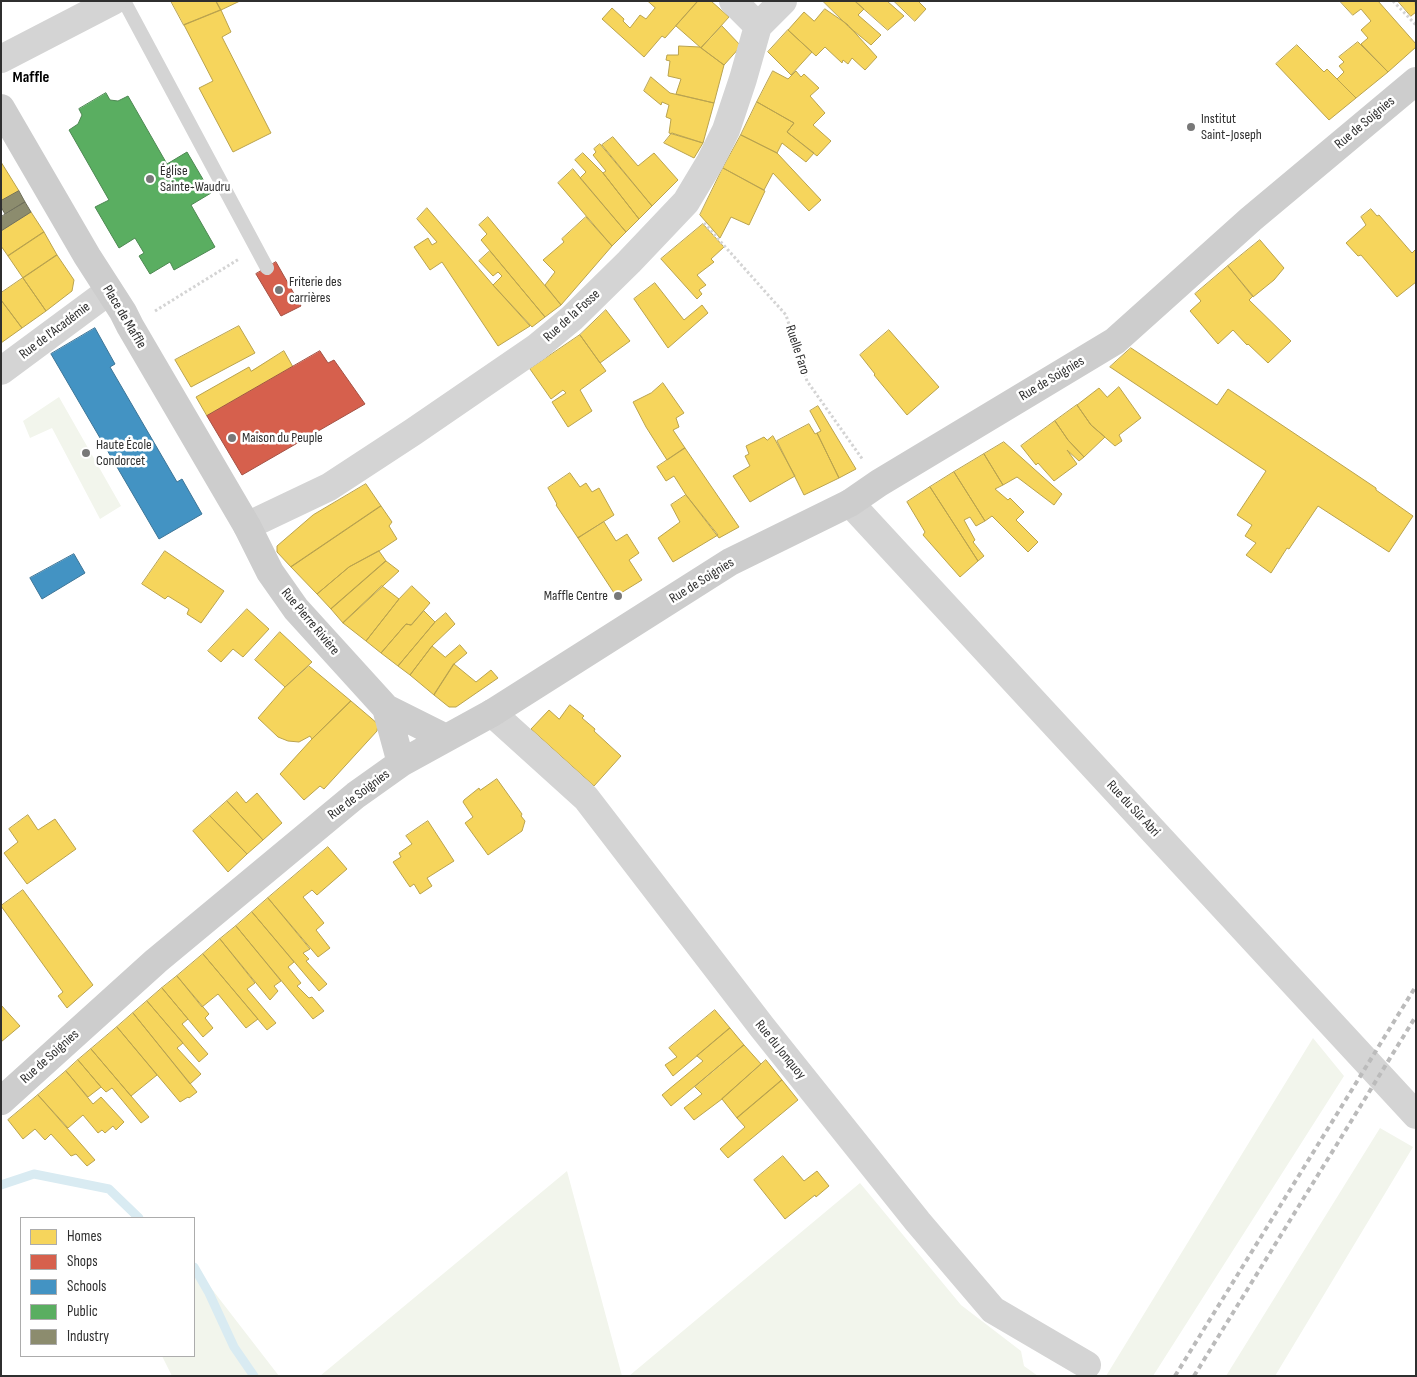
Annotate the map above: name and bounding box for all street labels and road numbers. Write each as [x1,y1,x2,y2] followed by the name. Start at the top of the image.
[1332,93,1398,153] street label: Rue de Soignies
[99,282,149,352] street label: Place de Maffle
[540,286,604,346] street label: Rue de la Fosse
[16,299,94,363] street label: Rue de l'Académie
[781,323,813,377] street label: Ruelle Faro
[1016,353,1088,405] street label: Rue de Soignies
[667,555,737,607] street label: Rue de Soignies
[277,585,343,659] street label: Rue Pierre Rivière
[325,766,393,824] street label: Rue de Soignies
[1103,777,1163,841] street label: Rue du Sûr Abri
[751,1017,809,1083] street label: Rue du Jonquoy
[17,1026,83,1088] street label: Rue de Soignies

